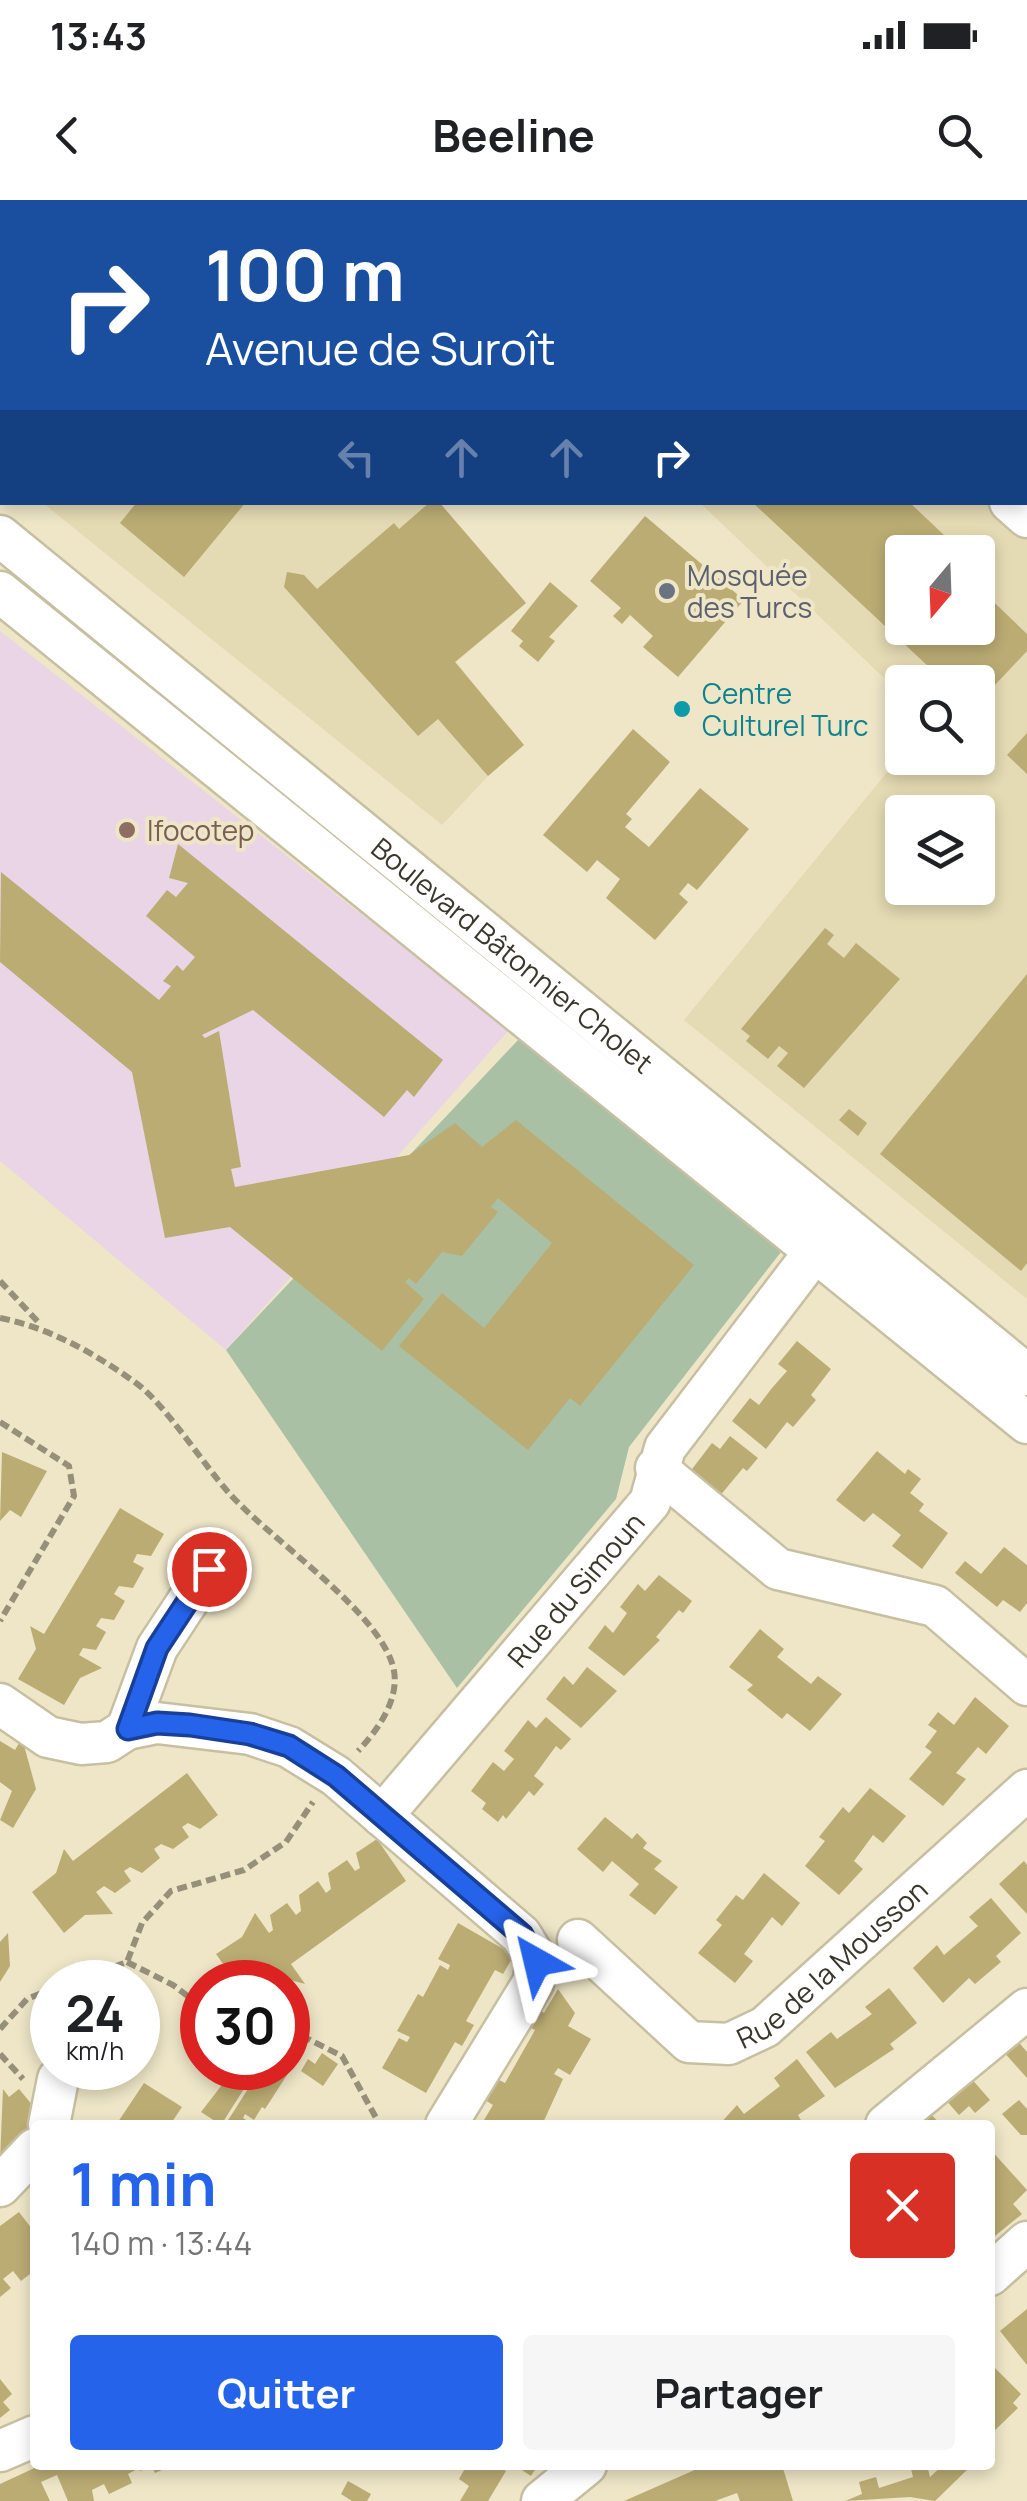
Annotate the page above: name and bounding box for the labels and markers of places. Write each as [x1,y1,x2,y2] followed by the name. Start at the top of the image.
[687,556,812,626] place label: Mosquée des Turcs
[656,580,678,602] marker: Mosquée des Turcs
[702,674,869,744] place label: Centre Culturel Turc
[671,698,693,720] marker: Centre Culturel Turc
[147,811,254,849] place label: Ifocotep
[116,819,138,841] marker: Ifocotep
[167,1527,252,1612] pin

